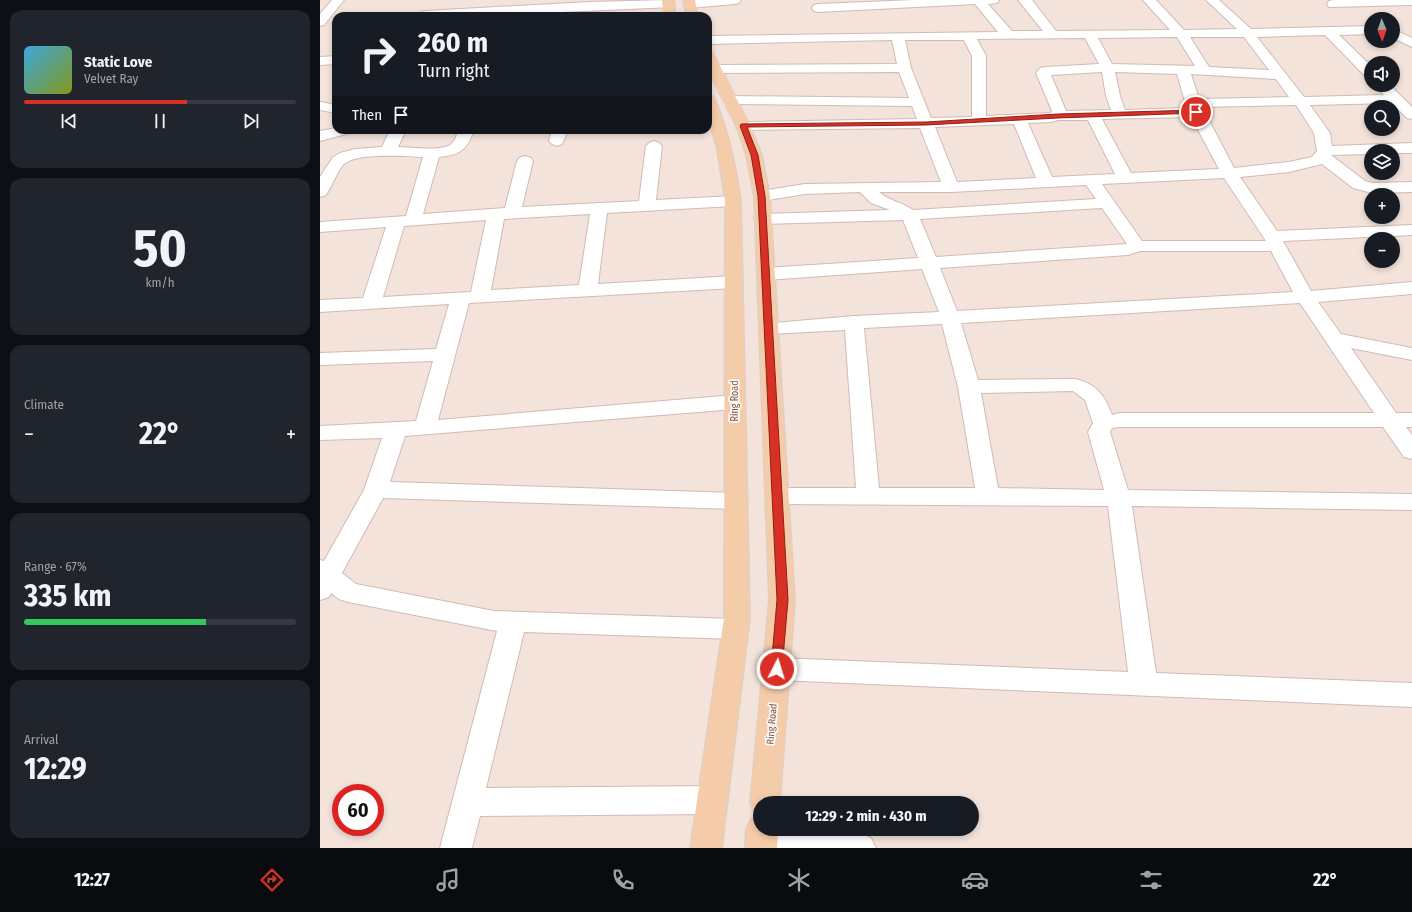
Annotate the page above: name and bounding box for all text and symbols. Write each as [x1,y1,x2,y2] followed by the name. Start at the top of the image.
[1364,12,1400,48] north arrow
[1364,12,1400,268] map controls
[418,26,488,59] text: 260 m
[352,28,404,80] icon: right
[84,53,152,71] text: Static Love
[1364,56,1400,92] button: sound
[418,60,490,82] text: Turn right
[84,71,138,86] text: Velvet Ray
[1179,95,1213,129] pin
[1364,100,1400,136] button: search
[1185,101,1207,123] icon: arrive
[390,104,412,126] icon: arrive
[352,106,382,124] text: Then
[58,110,80,132] icon: previous
[149,110,171,132] icon: pause
[240,110,262,132] icon: next
[1364,144,1400,180] button: layers
[1364,188,1400,224] button: +
[133,217,187,280] text: 50
[1364,232,1400,268] button: −
[146,275,175,290] text: km/h
[729,380,741,422] street label: Ring Road
[24,397,64,412] text: Climate
[139,416,181,452] text: 22°
[24,421,34,448] text: −
[286,421,296,448] text: +
[24,559,87,574] text: Range · 67%
[24,578,112,614] text: 335 km
[756,648,798,690] position arrow
[764,703,780,745] street label: Ring Road
[24,732,58,747] text: Arrival
[24,751,87,787] text: 12:29
[332,784,384,836] speed limit sign: 60
[805,807,927,825] text: 12:29 · 2 min · 430 m
[258,866,286,894] icon: directions
[434,866,462,894] icon: music
[609,866,637,894] icon: phone
[785,866,813,894] icon: climate
[961,866,989,894] icon: car
[1137,866,1165,894] icon: filters
[74,869,110,891] text: 12:27
[1313,869,1338,891] text: 22°

